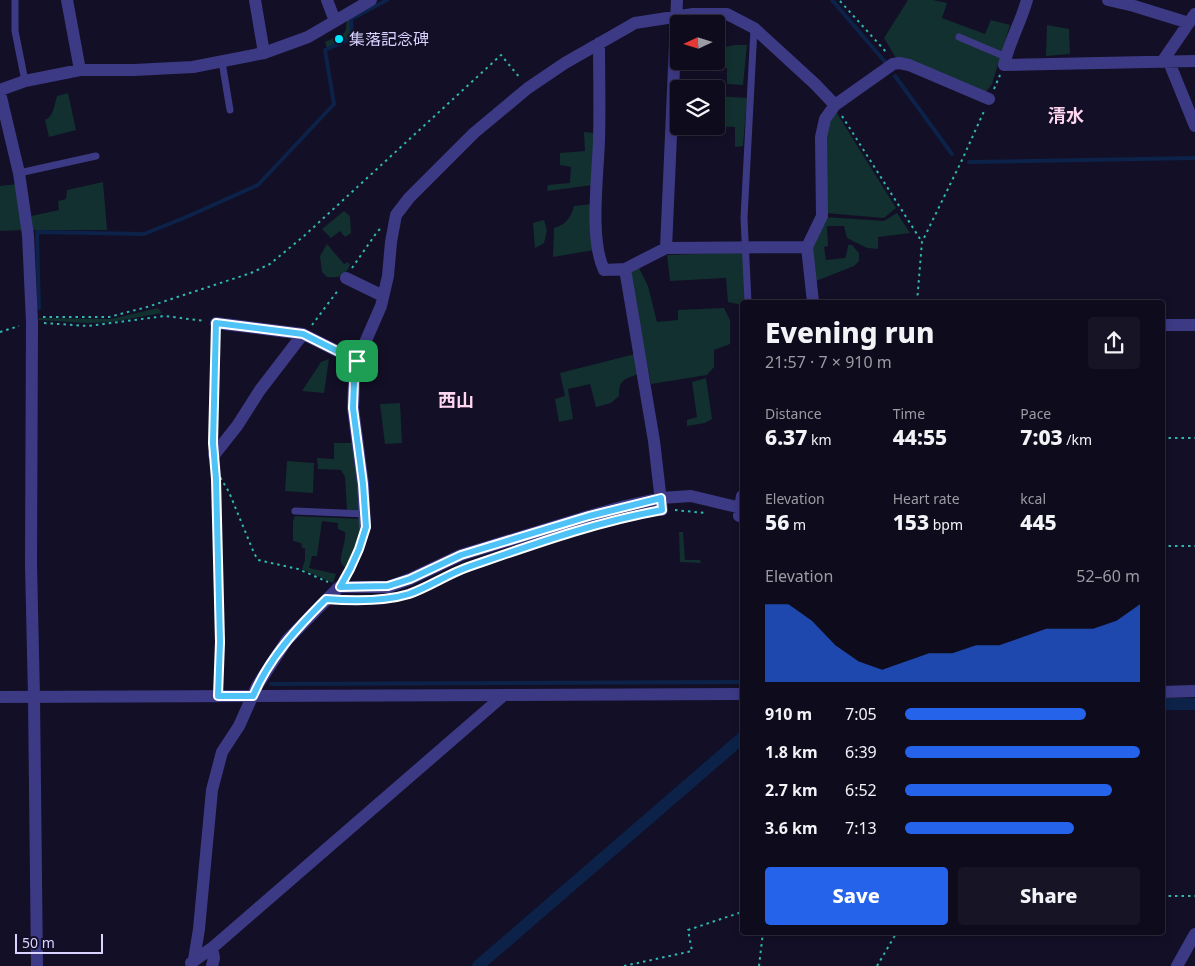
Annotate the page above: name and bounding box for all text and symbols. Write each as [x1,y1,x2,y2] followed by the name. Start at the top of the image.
[670,15,725,70] north arrow
[670,15,725,135] map controls
[349,28,429,50] place label: 集落記念碑
[333,33,345,45] marker: 集落記念碑
[670,80,725,135] button: layers
[1048,103,1084,127] district label: 清水
[765,313,934,351] text: Evening run
[1088,317,1140,369] button: share
[336,340,378,382] pin
[343,347,371,375] icon: arrive
[765,351,892,373] text: 21:57 · 7 × 910 m
[438,388,474,412] district label: 西山
[765,404,822,423] text: Distance
[893,404,925,423] text: Time
[1020,404,1051,423] text: Pace
[765,423,807,451] text: 6.37
[893,423,947,451] text: 44:55
[1020,423,1063,451] text: 7:03
[807,430,832,449] text: km
[1063,430,1092,449] text: /km
[765,489,825,508] text: Elevation
[893,489,960,508] text: Heart rate
[1020,489,1046,508] text: kcal
[765,508,789,536] text: 56
[893,508,929,536] text: 153
[1020,508,1057,536] text: 445
[789,515,806,534] text: m
[929,515,963,534] text: bpm
[765,565,833,587] text: Elevation
[1076,565,1140,587] text: 52–60 m
[765,703,812,725] text: 910 m
[845,703,877,725] text: 7:05
[765,741,817,763] text: 1.8 km
[845,741,877,763] text: 6:39
[765,779,817,801] text: 2.7 km
[845,779,877,801] text: 6:52
[765,817,817,839] text: 3.6 km
[845,817,877,839] text: 7:13
[765,867,948,925] button: Save
[958,867,1140,925] button: Share
[15,931,102,954] scale bar
[22,933,55,952] text: 50 m

